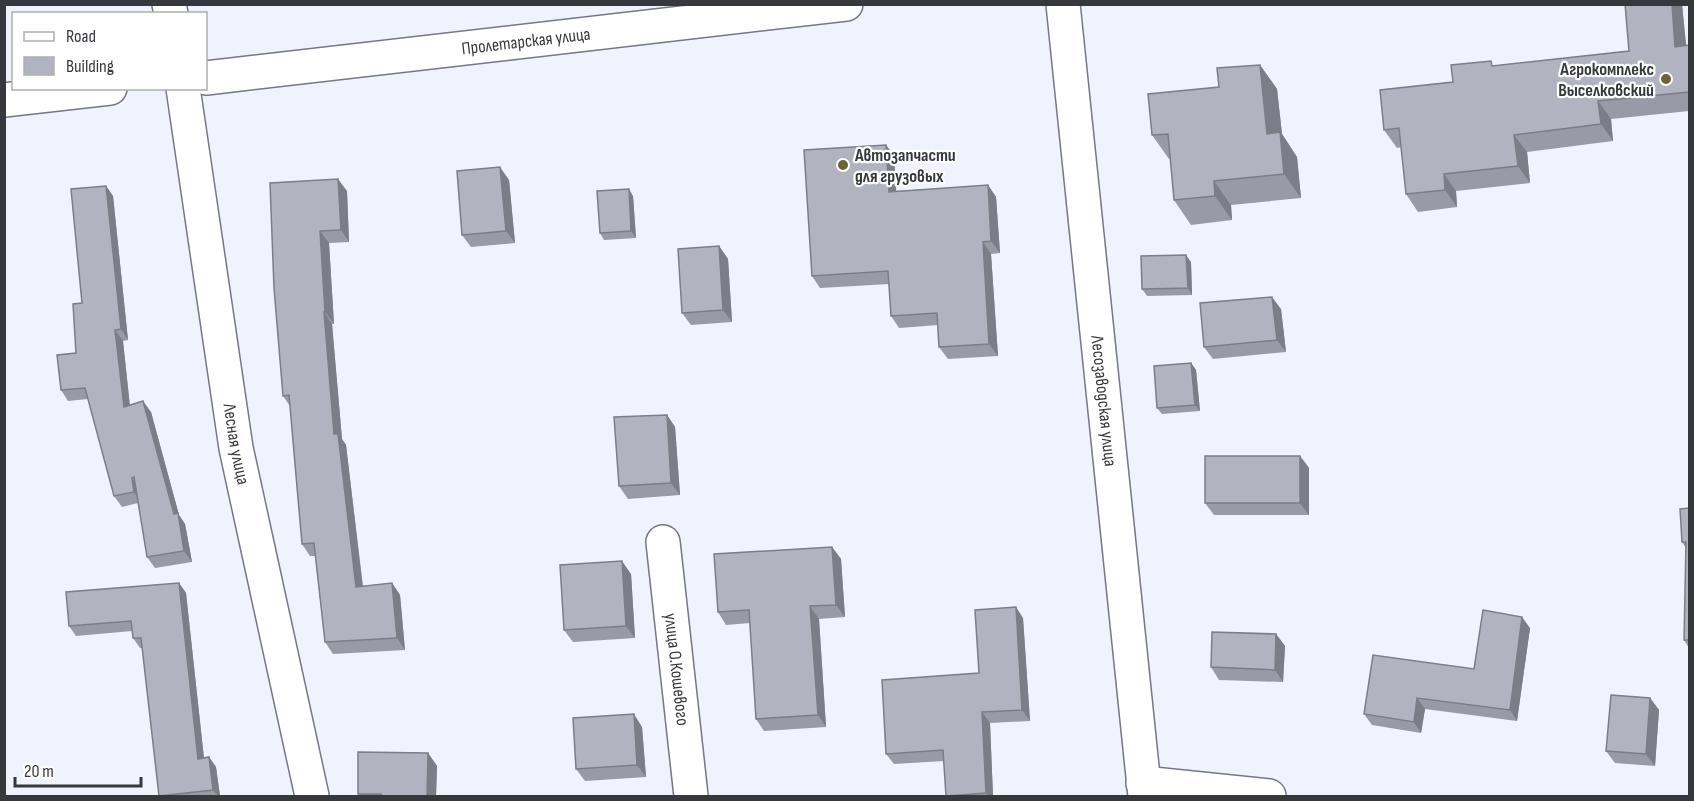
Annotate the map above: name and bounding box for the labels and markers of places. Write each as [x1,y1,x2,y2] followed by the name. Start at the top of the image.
[1558,59,1654,101] place label: Агрокомплекс Выселковский
[1659,72,1673,86] marker: Агрокомплекс Выселковский
[854,145,956,187] place label: Автозапчасти для грузовых
[836,158,850,172] marker: Автозапчасти для грузовых

